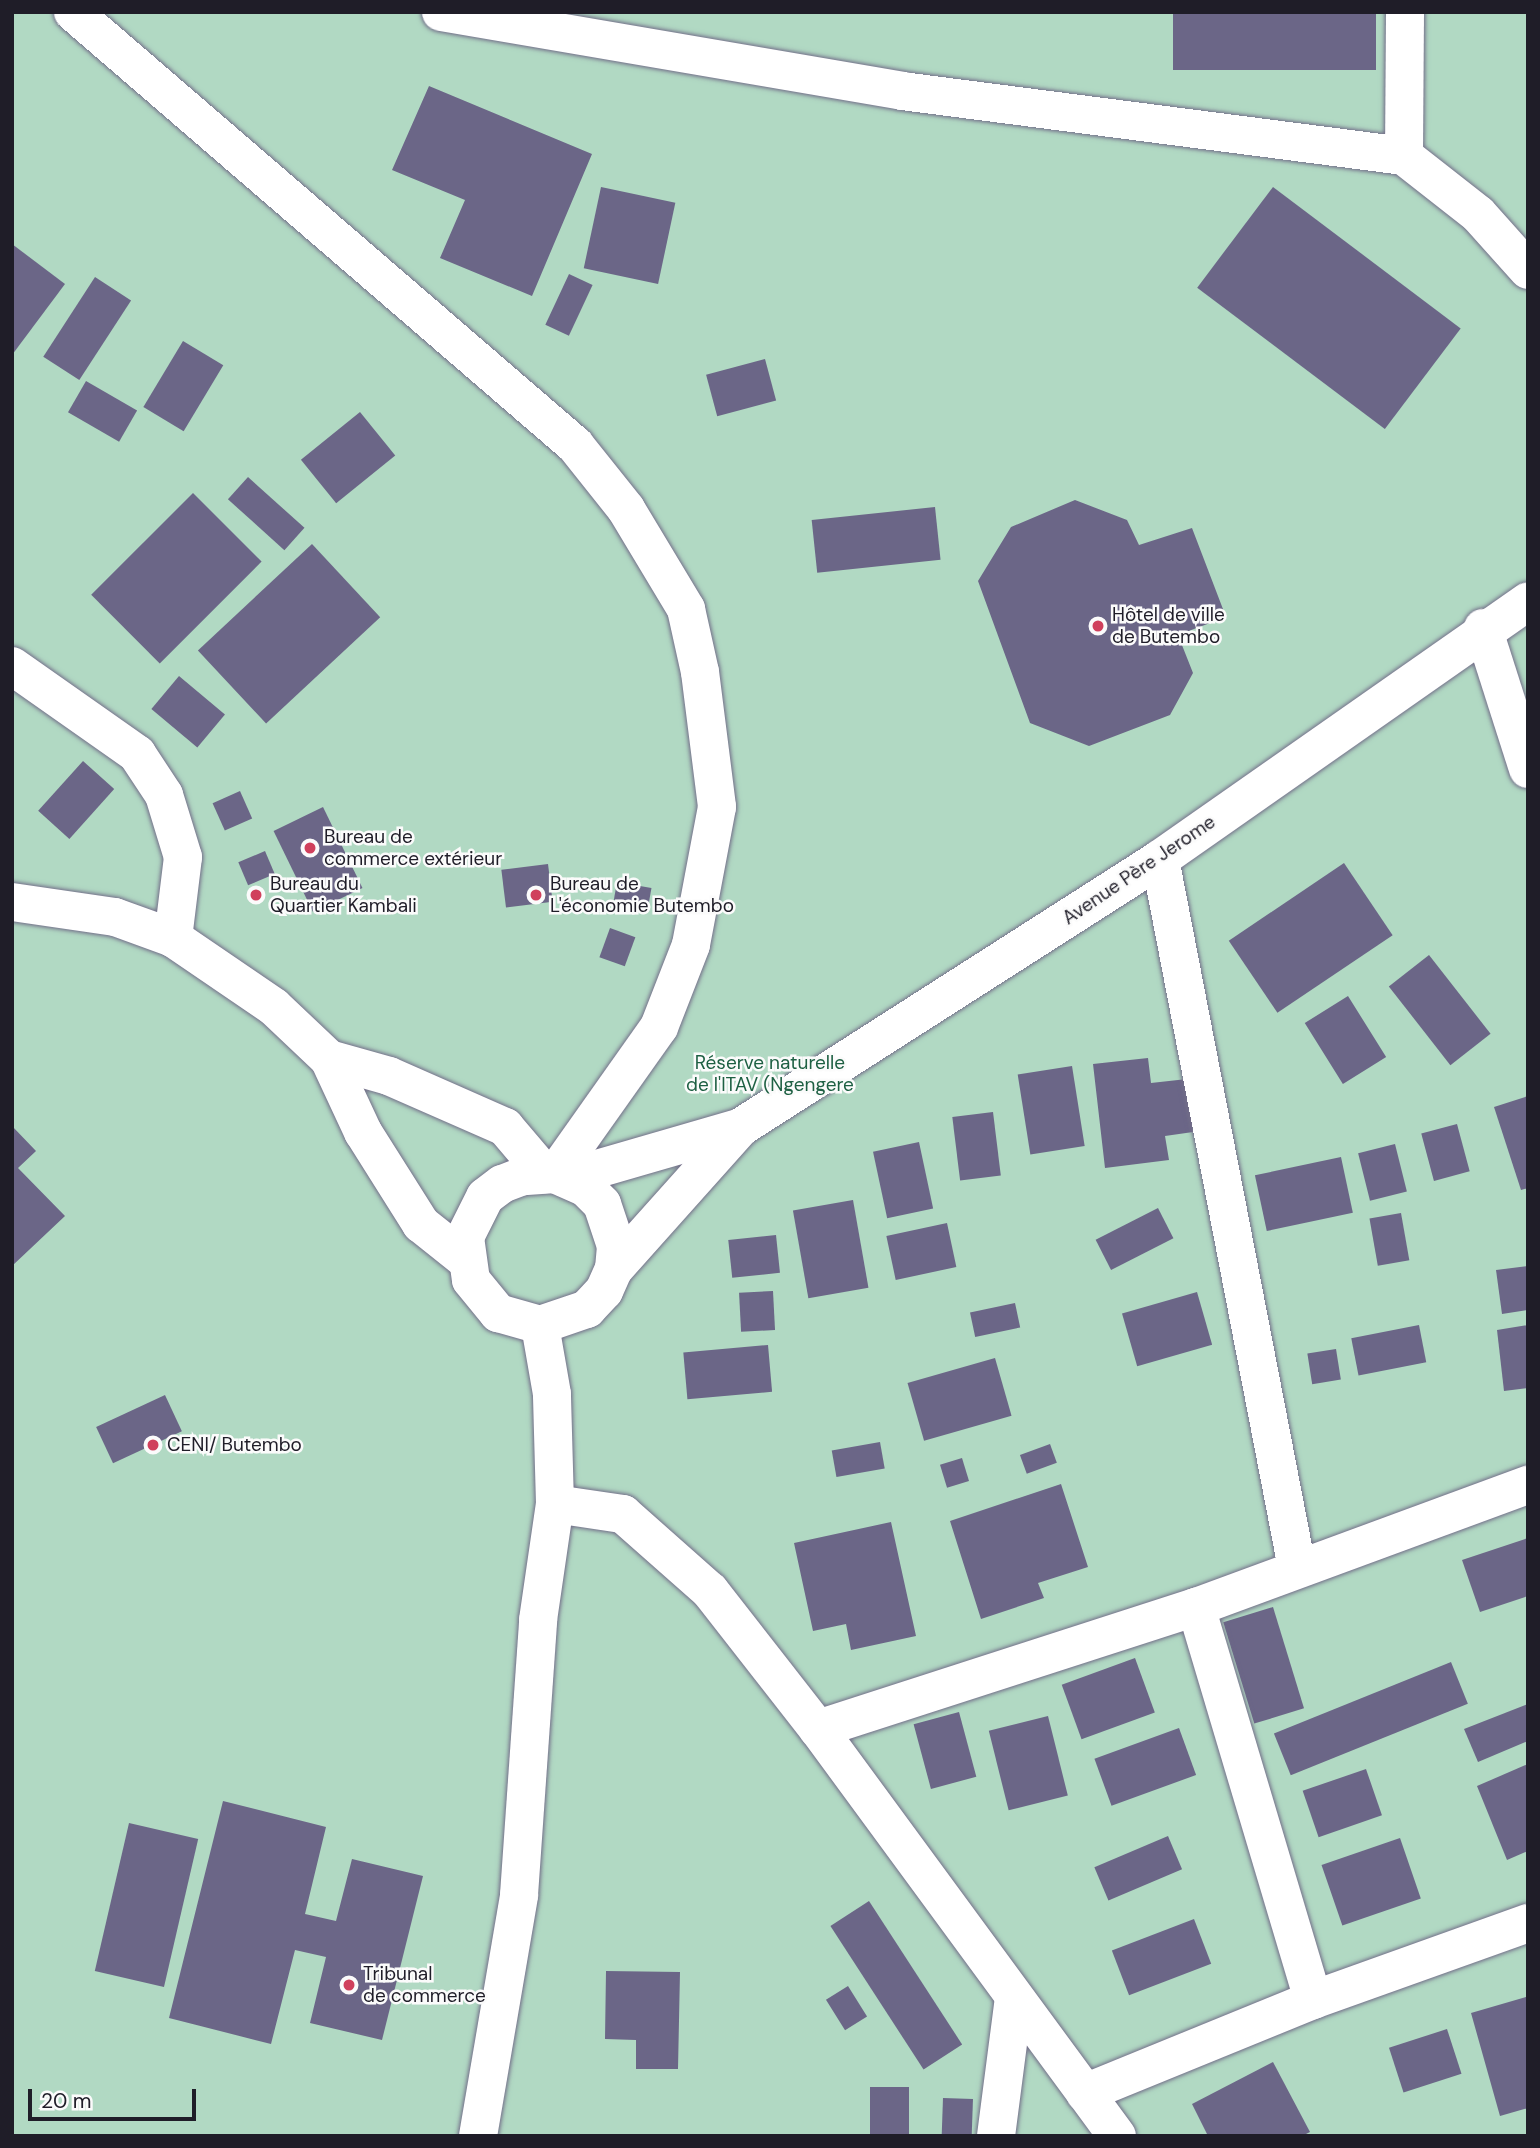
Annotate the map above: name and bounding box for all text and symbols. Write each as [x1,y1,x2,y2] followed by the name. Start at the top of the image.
[1112,604,1225,648] place label: Hôtel de ville de Butembo
[1090,618,1106,634] marker: Hôtel de ville de Butembo
[1058,810,1220,930] street label: Avenue Père Jerome
[324,826,502,870] place label: Bureau de commerce extérieur
[302,840,318,856] marker: Bureau de commerce extérieur
[270,873,417,917] place label: Bureau du Quartier Kambali
[550,873,734,917] place label: Bureau de L'économie Butembo
[248,887,264,903] marker: Bureau du Quartier Kambali
[528,887,544,903] marker: Bureau de L'économie Butembo
[686,1052,854,1096] park label: Réserve naturelle de l'ITAV (Ngengere
[167,1434,302,1456] place label: CENI/ Butembo
[145,1437,161,1453] marker: CENI/ Butembo
[363,1963,486,2007] place label: Tribunal de commerce
[341,1977,357,1993] marker: Tribunal de commerce
[32,2074,200,2118] scale bar
[41,2087,92,2115] text: 20 m

